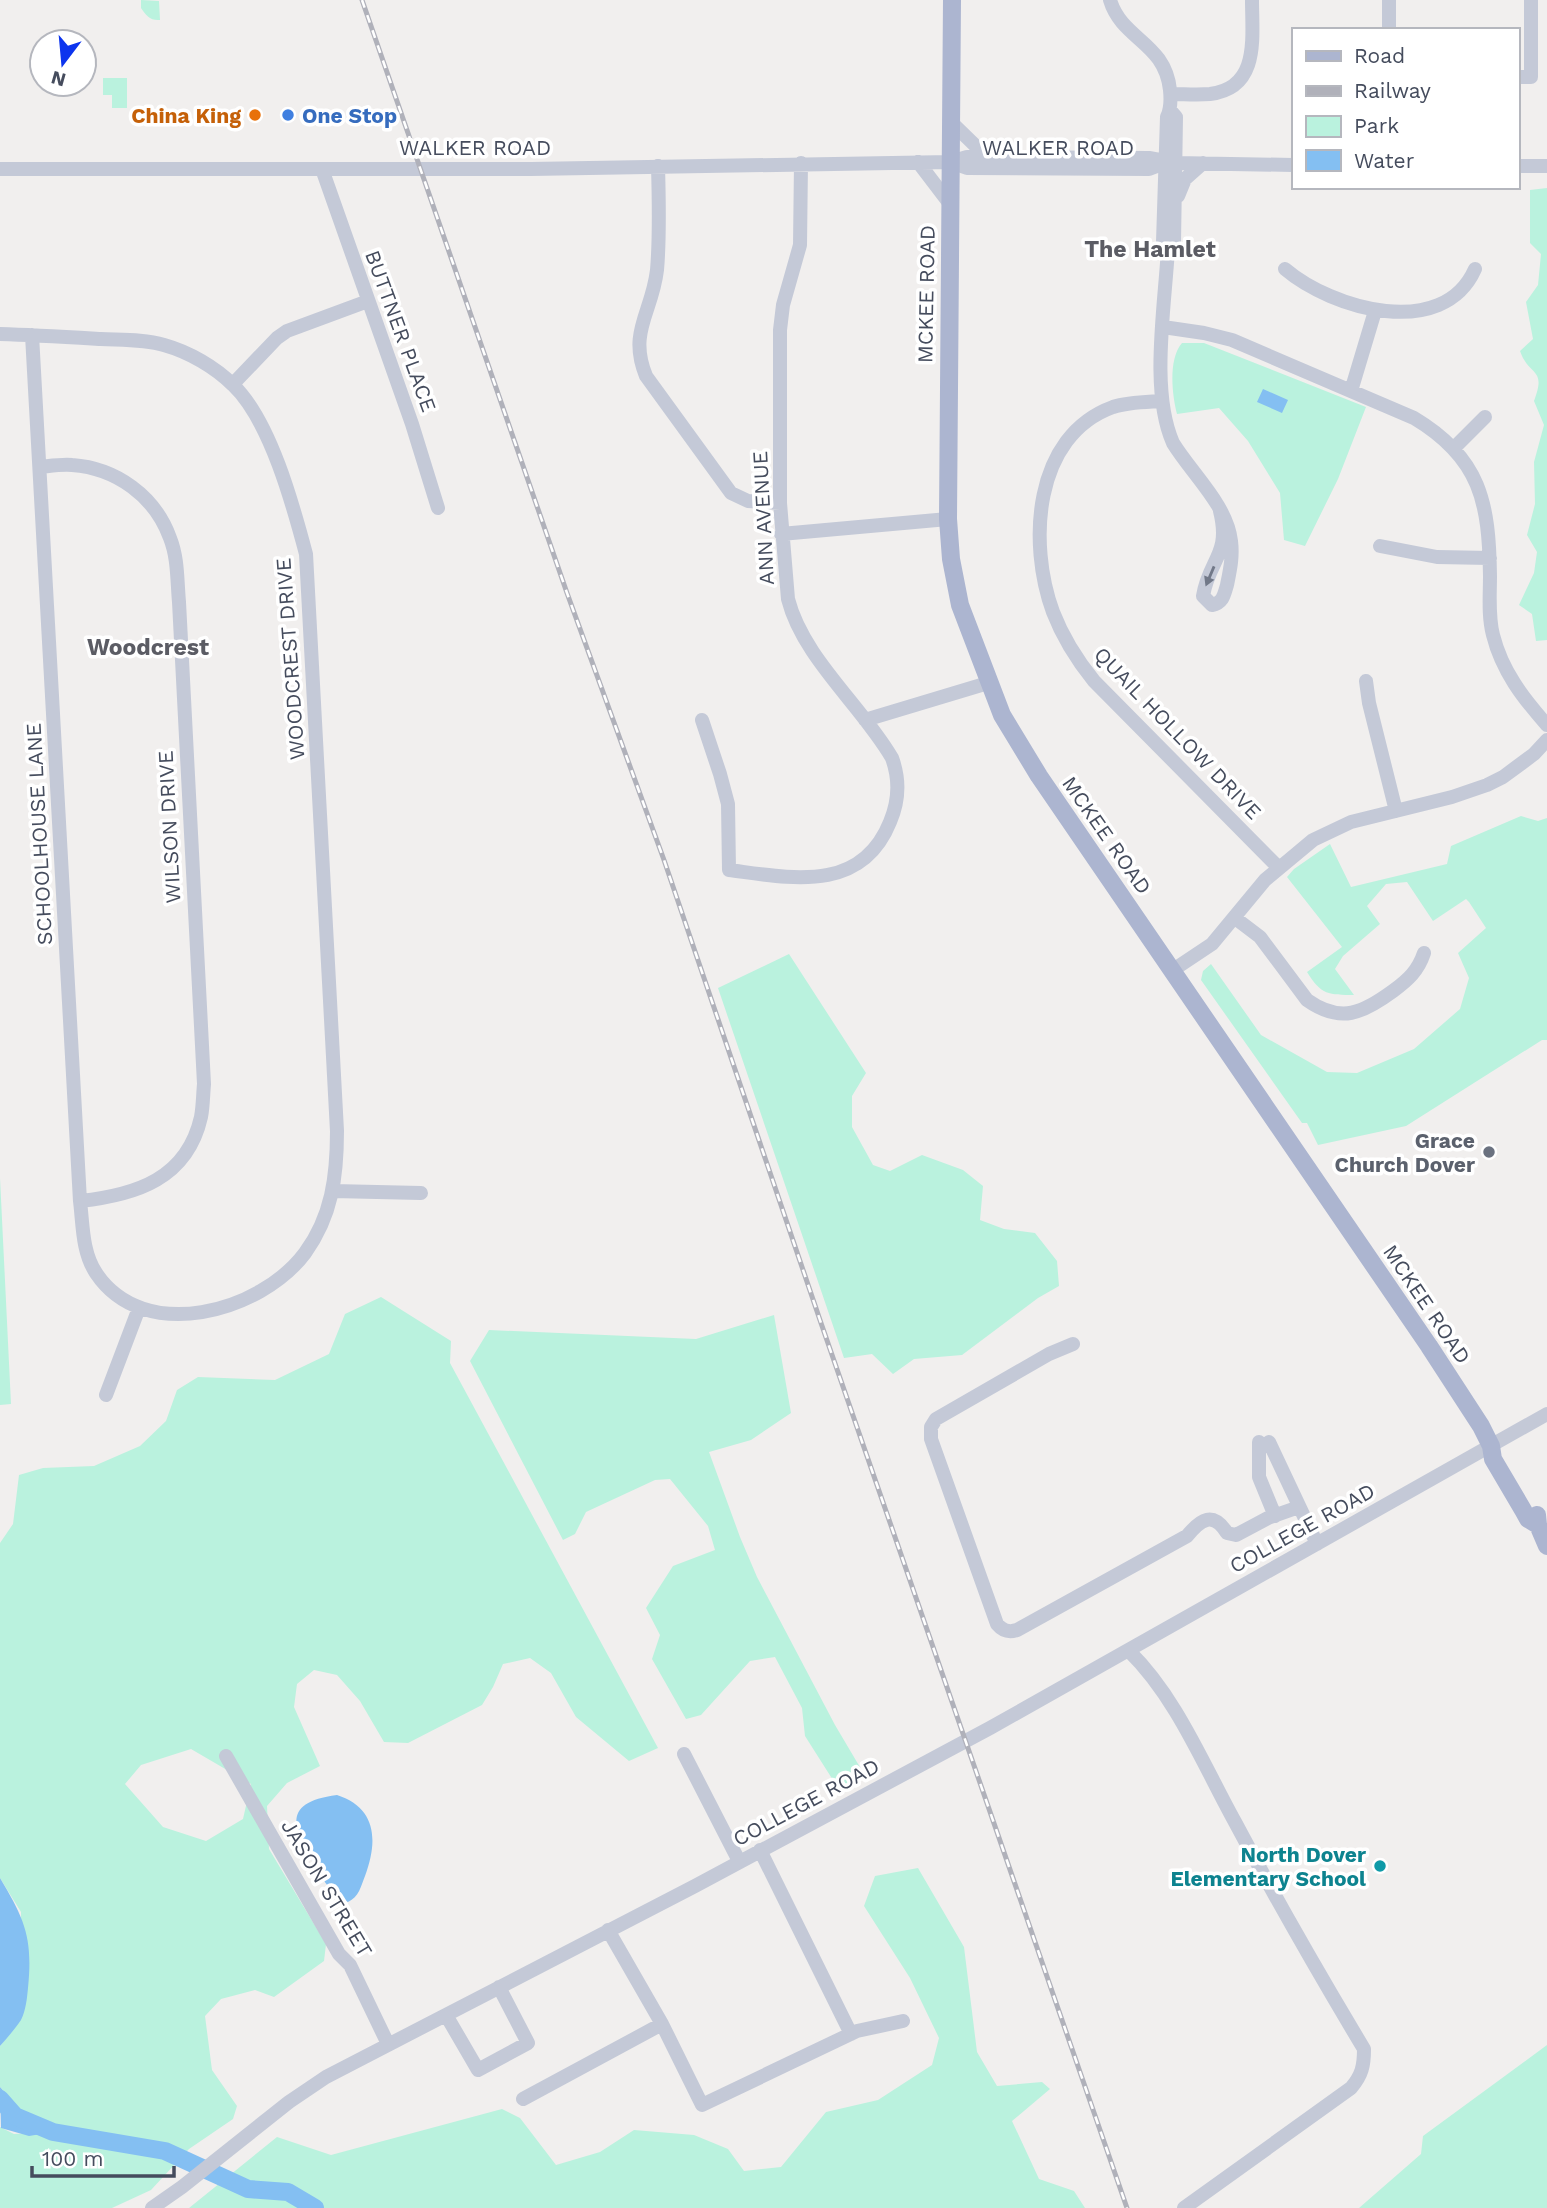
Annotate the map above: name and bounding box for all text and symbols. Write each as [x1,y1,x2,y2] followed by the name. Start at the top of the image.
[28,28,98,98] north arrow
[1292,28,1519,189] legend
[1354,43,1405,68] text: Road
[49,66,68,92] text: N
[1354,78,1431,103] text: Railway
[131,103,241,128] place label: China King
[302,103,397,128] place label: One Stop
[247,107,263,123] marker: China King
[280,107,296,123] marker: One Stop
[1354,113,1399,138] text: Park
[399,135,551,160] street label: WALKER ROAD
[982,135,1134,160] street label: WALKER ROAD
[1354,148,1415,173] text: Water
[912,225,940,363] street label: MCKEE ROAD
[1084,236,1216,263] district label: The Hamlet
[360,247,442,415] street label: BUTTNER PLACE
[747,450,779,586] street label: ANN AVENUE
[270,557,310,761] street label: WOODCREST DRIVE
[1205,566,1216,587] one-way arrow
[87,634,209,661] district label: Woodcrest
[1089,642,1267,824] street label: QUAIL HOLLOW DRIVE
[21,722,57,946] street label: SCHOOLHOUSE LANE
[153,750,185,904] street label: WILSON DRIVE
[1057,771,1157,899] street label: MCKEE ROAD
[1335,1128,1475,1177] place label: Grace Church Dover
[1481,1144,1497,1160] marker: Grace Church Dover
[1378,1240,1476,1368] street label: MCKEE ROAD
[1225,1478,1379,1578] street label: COLLEGE ROAD
[729,1753,883,1851] street label: COLLEGE ROAD
[276,1815,378,1961] street label: JASON STREET
[1170,1842,1366,1891] place label: North Dover Elementary School
[1372,1858,1388,1874] marker: North Dover Elementary School
[32,2134,173,2178] scale bar
[42,2146,104,2171] text: 100 m

